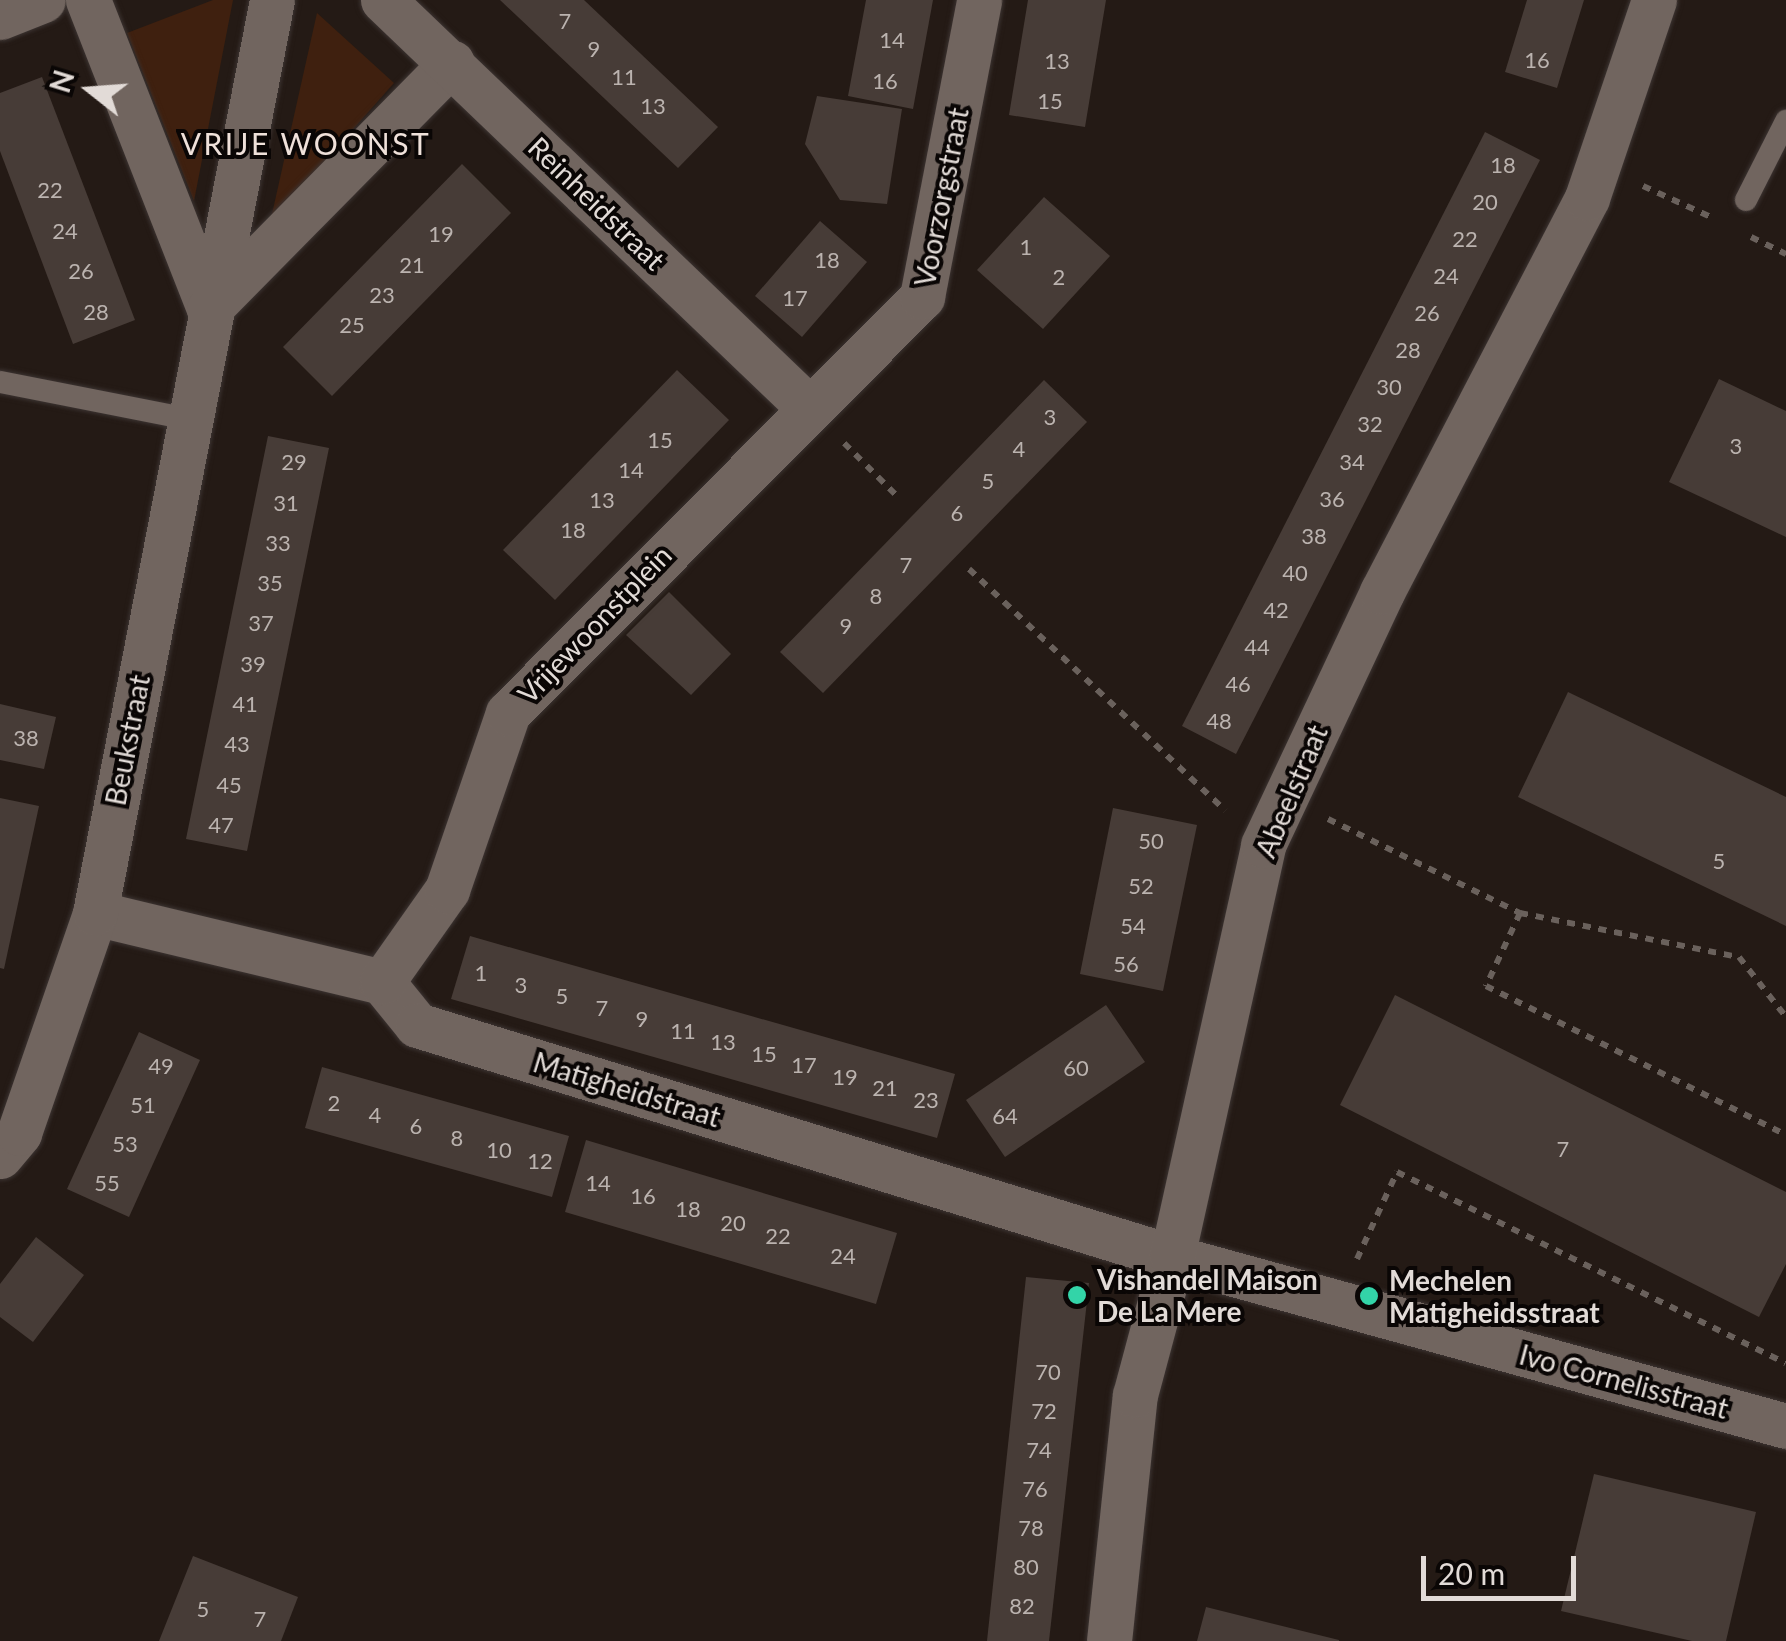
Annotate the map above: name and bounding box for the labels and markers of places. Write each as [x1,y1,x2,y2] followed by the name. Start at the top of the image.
[1097,1262,1318,1328] place label: Vishandel Maison De La Mere
[1389,1263,1600,1329] place label: Mechelen Matigheidsstraat
[1066,1284,1088,1306] marker: Vishandel Maison De La Mere
[1358,1285,1380,1307] marker: Mechelen Matigheidsstraat

